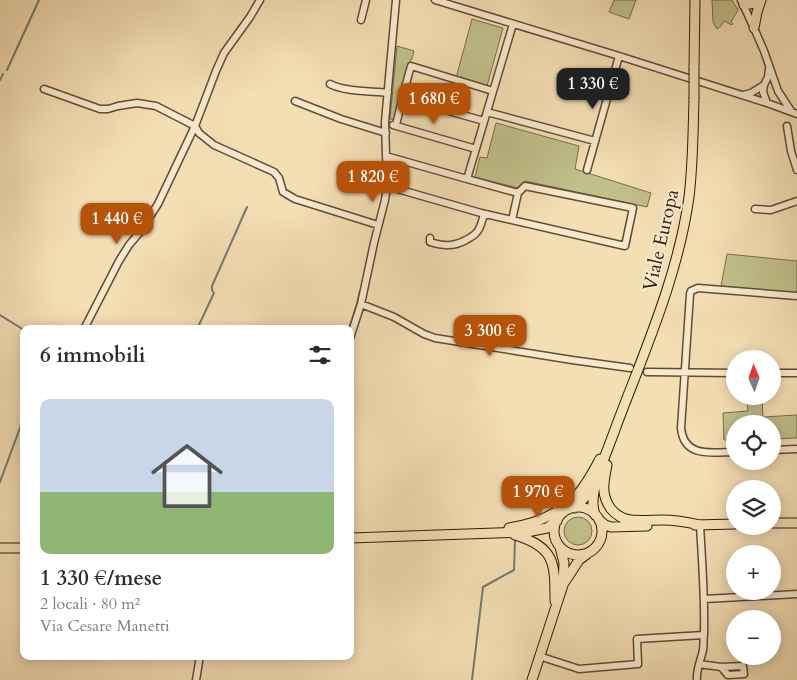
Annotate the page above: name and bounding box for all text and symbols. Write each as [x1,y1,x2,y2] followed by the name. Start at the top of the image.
[547,68,639,110] pin: 1 330 €
[568,73,618,95] text: 1 330 €
[388,82,480,125] pin: 1 680 €
[409,88,459,110] text: 1 680 €
[327,160,419,203] pin: 1 820 €
[348,166,398,188] text: 1 820 €
[637,187,685,294] street label: Viale Europa
[71,202,163,245] pin: 1 440 €
[92,208,142,230] text: 1 440 €
[444,314,536,357] pin: 3 300 €
[465,320,515,342] text: 3 300 €
[40,341,146,370] text: 6 immobili
[306,341,334,369] icon: filters
[726,350,781,405] north arrow
[726,350,781,665] map controls
[726,415,781,470] button: locate
[142,431,232,521] icon: home
[492,476,584,518] pin: 1 970 €
[726,480,781,535] button: layers
[513,481,563,503] text: 1 970 €
[726,545,781,600] button: +
[40,564,162,593] text: 1 330 €/mese
[40,593,140,615] text: 2 locali · 80 m²
[726,610,781,665] button: −
[40,615,170,637] text: Via Cesare Manetti

